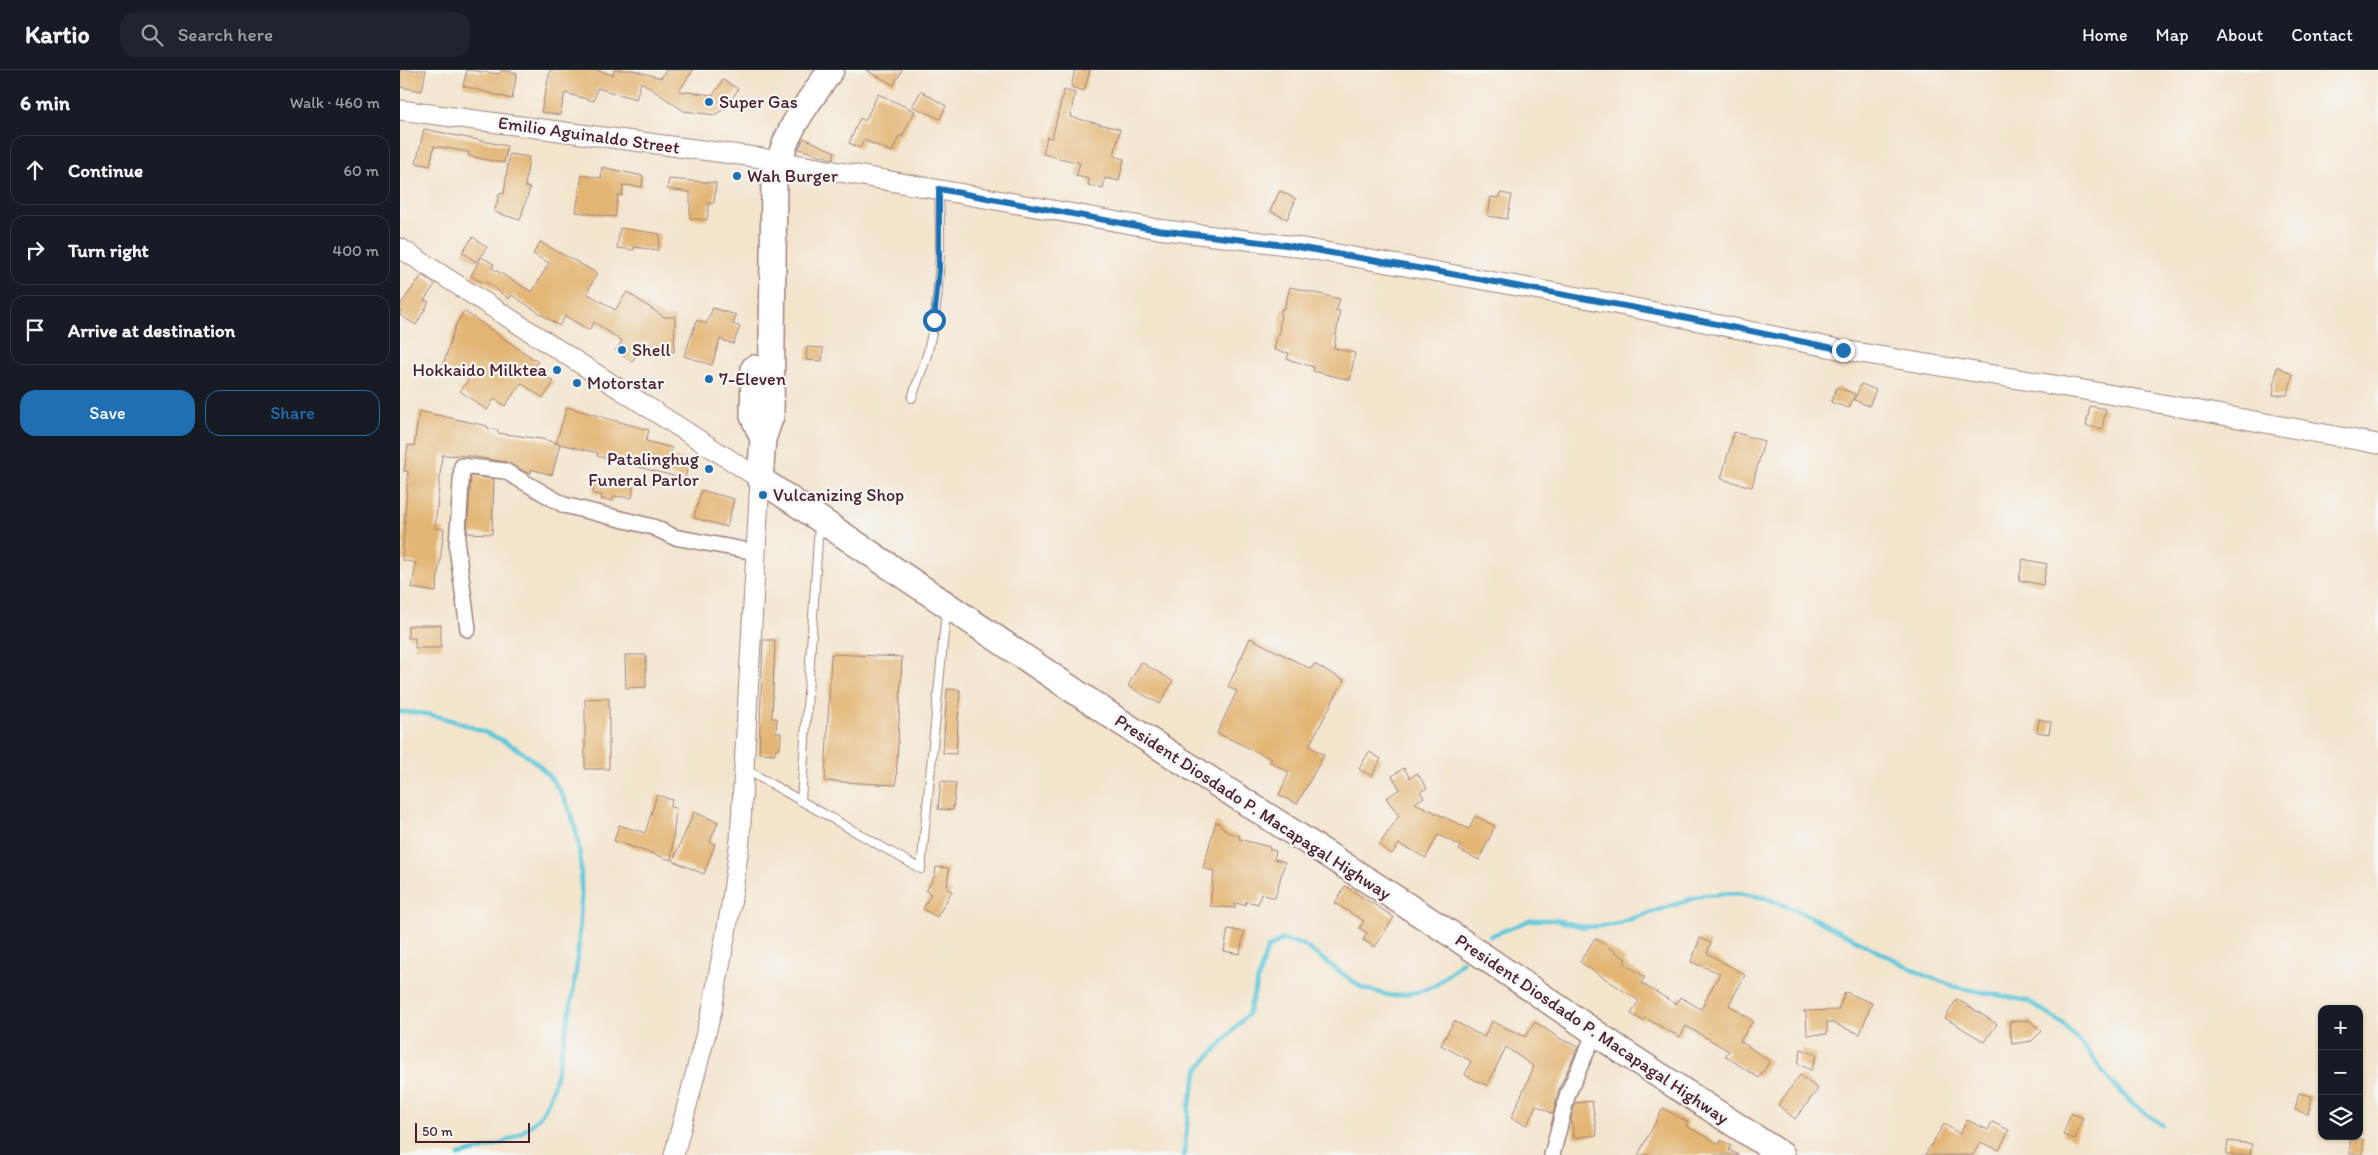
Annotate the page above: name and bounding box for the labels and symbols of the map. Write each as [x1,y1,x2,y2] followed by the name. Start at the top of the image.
[719,91,798,113] place label: Super Gas
[703,96,715,108] marker: Super Gas
[497,111,681,159] street label: Emilio Aguinaldo Street
[747,165,839,187] place label: Wah Burger
[731,170,743,182] marker: Wah Burger
[923,309,946,332] route start
[632,339,671,361] place label: Shell
[1832,339,1855,362] route end
[616,344,628,356] marker: Shell
[413,359,548,381] place label: Hokkaido Milktea
[551,364,563,376] marker: Hokkaido Milktea
[719,368,786,390] place label: 7-Eleven
[587,372,664,394] place label: Motorstar
[703,373,715,385] marker: 7-Eleven
[571,377,583,389] marker: Motorstar
[588,448,700,491] place label: Patalinghug Funeral Parlor
[703,463,715,475] marker: Patalinghug Funeral Parlor
[773,484,904,506] place label: Vulcanizing Shop
[757,489,769,501] marker: Vulcanizing Shop
[1111,709,1396,905] street label: President Diosdado P. Macapagal Highway
[1451,929,1733,1129] street label: President Diosdado P. Macapagal Highway
[415,1120,530,1143] scale bar

